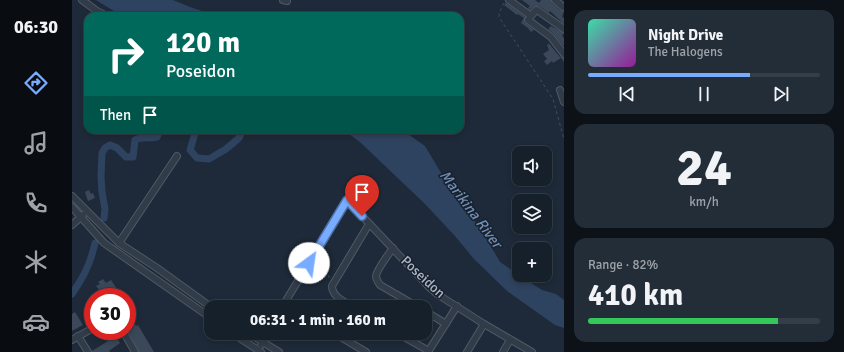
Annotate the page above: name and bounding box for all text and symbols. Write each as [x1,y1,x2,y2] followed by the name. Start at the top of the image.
[14,16,58,38] text: 06:30
[166,26,240,60] text: 120 m
[648,26,723,44] text: Night Drive
[100,28,152,80] icon: right
[648,44,723,60] text: The Halogens
[166,60,236,82] text: Poseidon
[22,69,50,97] icon: directions
[616,83,638,105] icon: previous
[693,83,715,105] icon: pause
[770,83,792,105] icon: next
[139,104,161,126] icon: arrive
[100,106,131,124] text: Then
[22,129,50,157] icon: music
[676,136,732,200] text: 24
[512,146,552,282] map controls
[512,146,552,186] button: sound
[436,167,508,253] water label: Marikina River
[345,175,379,216] pin
[351,181,373,203] icon: arrive
[22,189,50,217] icon: phone
[512,194,552,234] button: layers
[689,194,719,210] text: km/h
[288,242,330,284] position arrow
[512,242,552,282] button: +
[22,248,50,276] icon: climate
[397,252,449,302] street label: Poseidon
[588,257,658,273] text: Range · 82%
[588,277,683,314] text: 410 km
[84,288,136,340] speed limit sign: 30
[22,308,50,336] icon: car
[250,311,386,329] text: 06:31 · 1 min · 160 m

